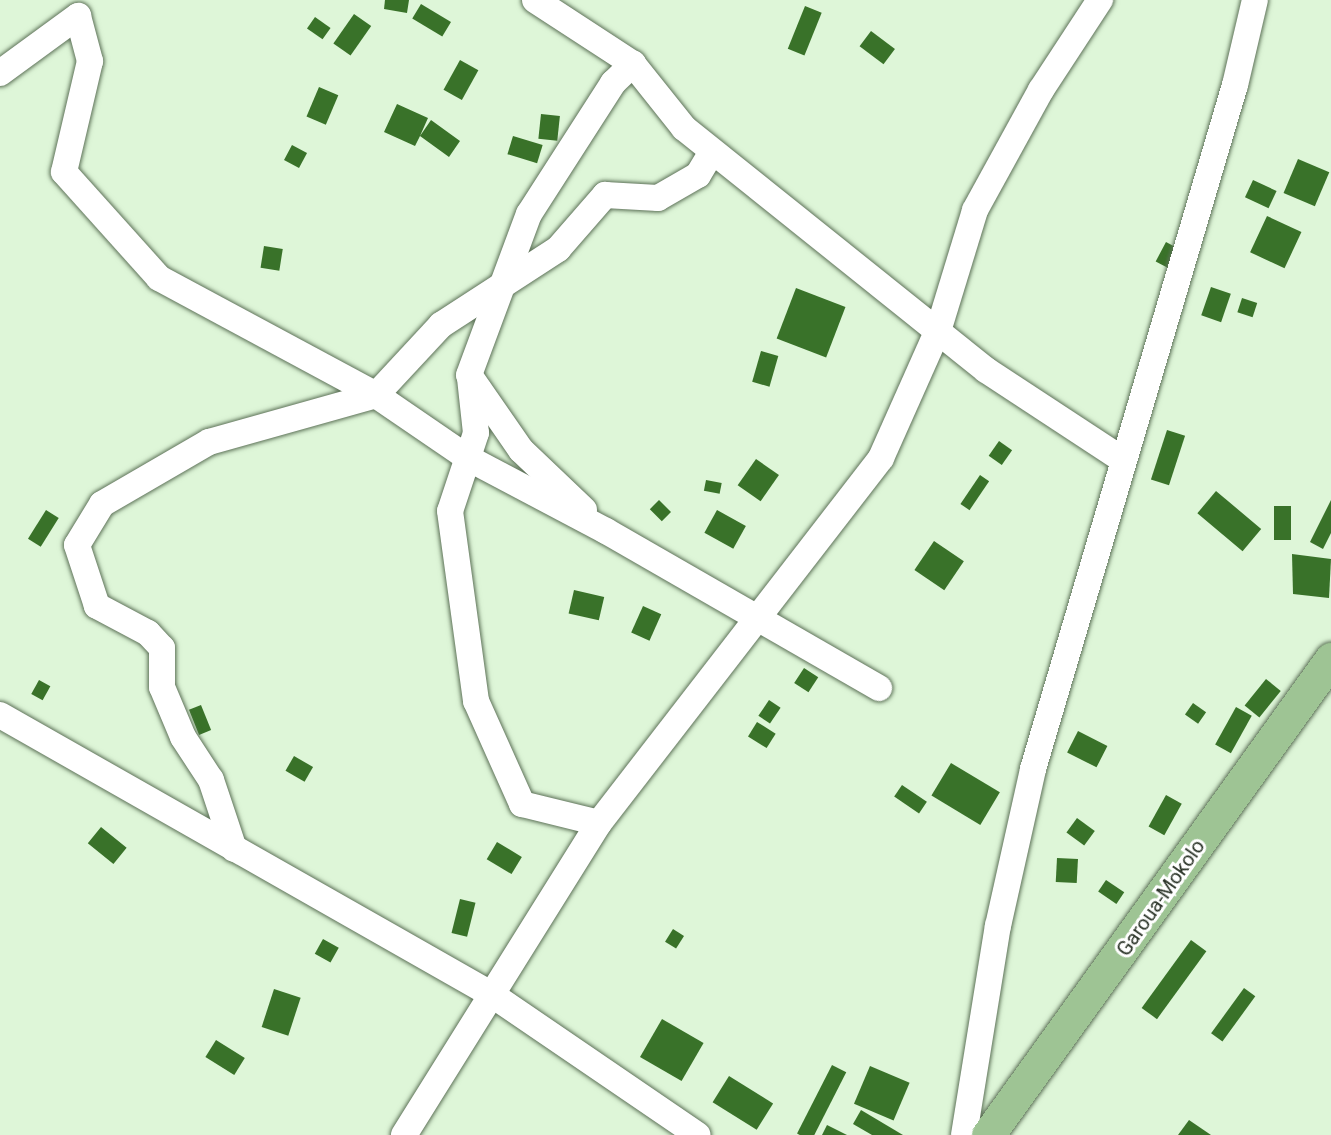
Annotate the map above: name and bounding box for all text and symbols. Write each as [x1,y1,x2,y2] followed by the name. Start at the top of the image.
[1112,835,1210,961] street label: Garoua-Mokolo

